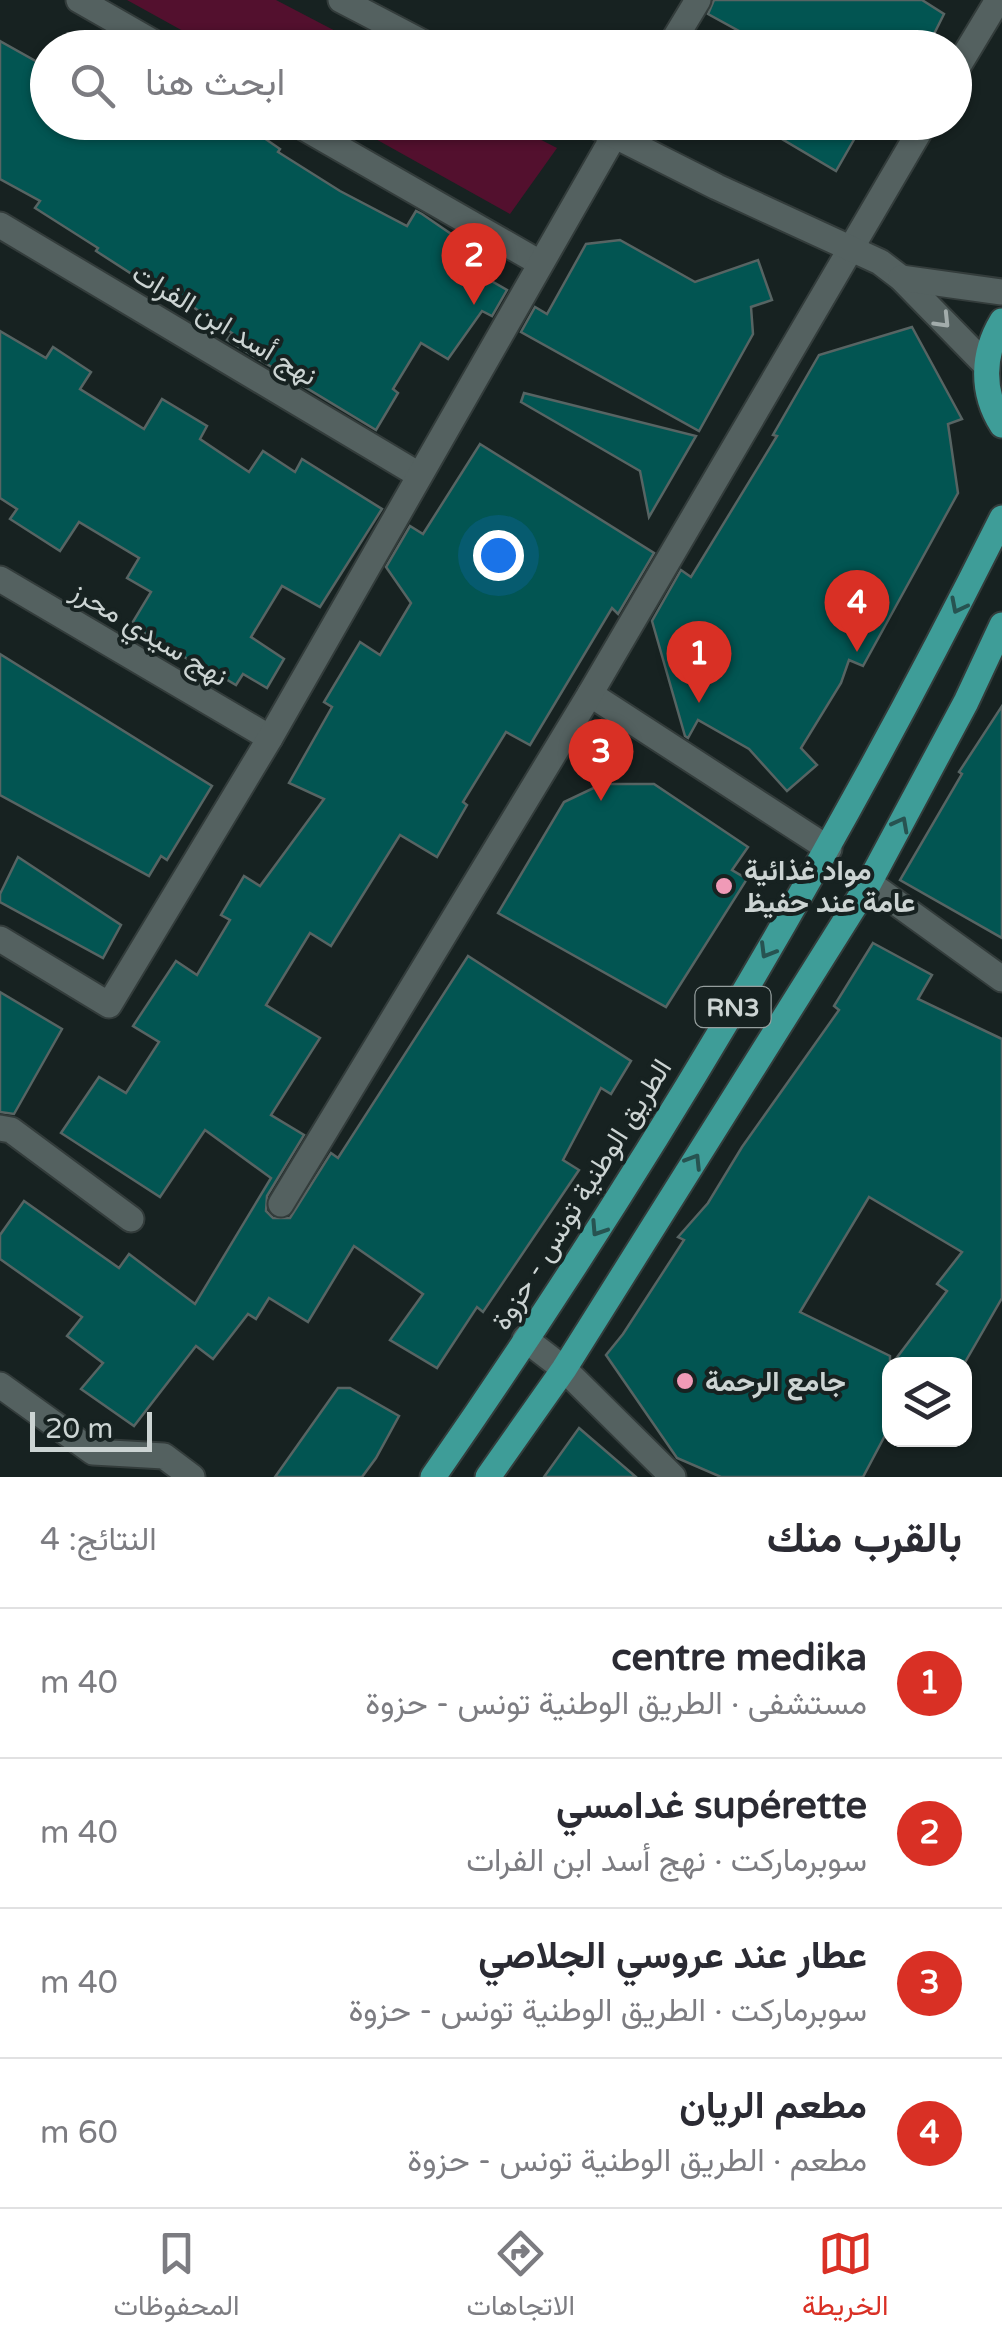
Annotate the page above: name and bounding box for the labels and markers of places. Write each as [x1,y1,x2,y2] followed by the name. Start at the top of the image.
[442,222,506,305] pin: 2
[824,570,890,652] pin: 4
[666,620,732,703] pin: 1
[568,718,634,801] pin: 3
[744,854,916,920] place label: مواد غذائية عامة عند حفيظ
[713,875,735,897] marker: مواد غذائية عامة عند حفيظ
[705,1365,846,1401] place label: جامع الرحمة
[674,1370,696,1392] marker: جامع الرحمة

